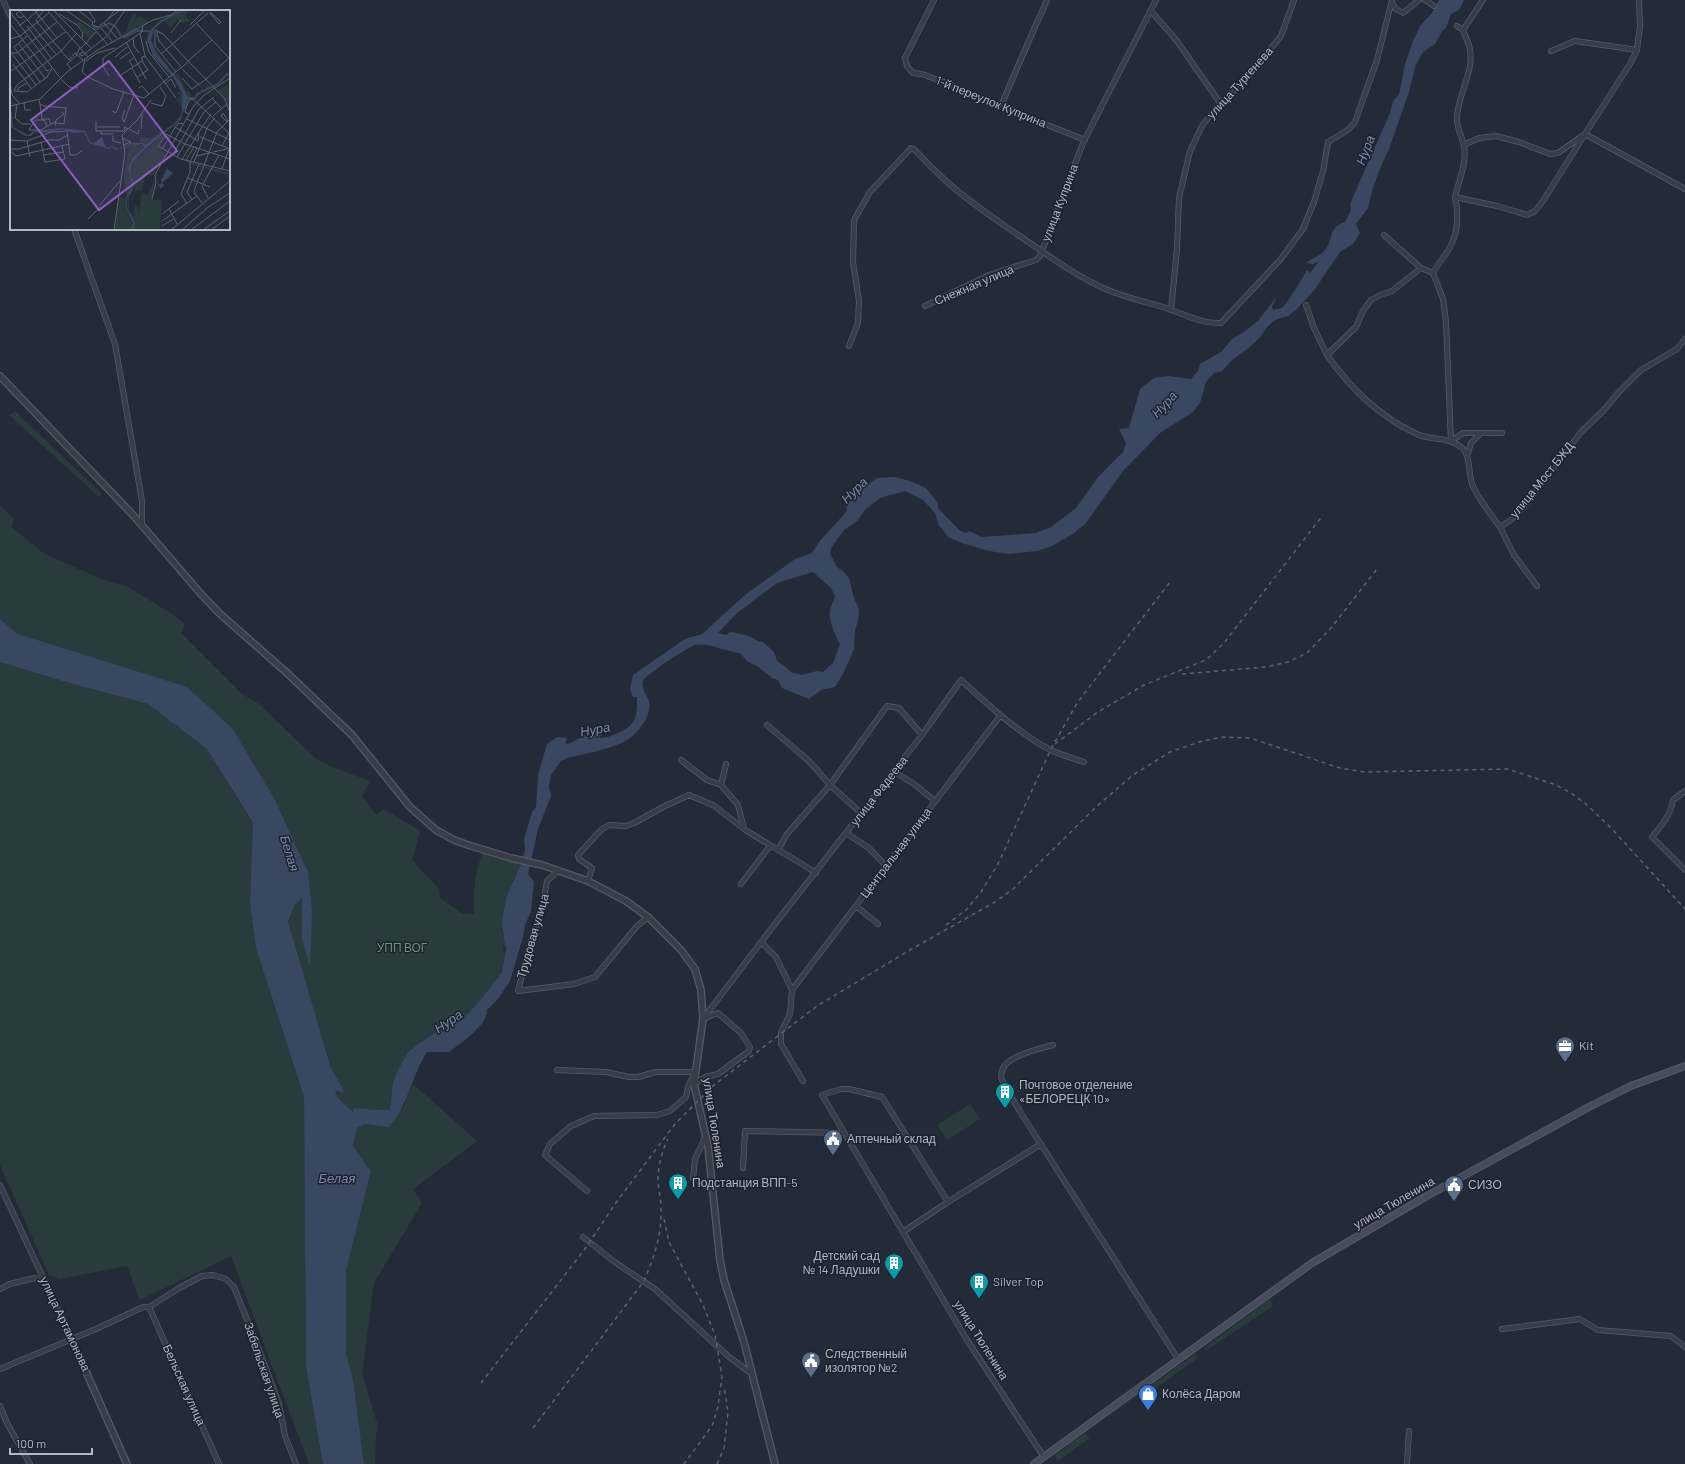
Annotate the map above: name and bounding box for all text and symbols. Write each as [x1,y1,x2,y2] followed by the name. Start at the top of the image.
[10,10,230,230] inset map
[1203,43,1276,122] street label: улица Тургенева
[934,73,1049,131] street label: 1-й переулок Куприна
[1352,133,1378,167] water label: Нура
[1038,162,1081,244] street label: улица Куприна
[932,261,1016,308] street label: Снежная улица
[1148,387,1180,421] water label: Нура
[1506,439,1577,521] street label: улица Мост БЖД
[838,474,870,506] water label: Нура
[579,718,611,740] water label: Нура
[847,753,911,829] street label: улица Фадеева
[857,804,935,901] street label: Центральная улица
[277,833,303,873] water label: Белая
[513,892,552,980] street label: Трудовая улица
[377,940,428,954] park label: УПП ВОГ
[431,1006,465,1036] water label: Нура
[1554,1035,1576,1063] office icon: Kit
[1579,1038,1594,1052] place label: Kit
[700,1077,729,1169] street label: улица Тюленина
[1019,1077,1133,1106] place label: Почтовое отделение «БЕЛОРЕЦК 10»
[994,1081,1016,1109] building icon: Почтовое отделение «БЕЛОРЕЦК 10»
[822,1128,844,1156] public building icon: Аптечный склад
[847,1131,936,1146] place label: Аптечный склад
[319,1170,355,1186] water label: Белая
[667,1172,689,1200] building icon: Подстанция ВПП-5
[1350,1173,1437,1232] street label: улица Тюленина
[1443,1174,1465,1202] public building icon: СИЗО
[692,1175,797,1190] place label: Подстанция ВПП-5
[1468,1177,1502,1191] place label: СИЗО
[802,1248,880,1277] place label: Детский сад № 14 Ладушки
[883,1252,905,1280] building icon: Детский сад № 14 Ладушки
[968,1271,990,1299] building icon: Silver Top
[37,1274,94,1374] street label: улица Артамонова
[993,1274,1044,1288] place label: Silver Top
[951,1297,1012,1383] street label: улица Тюленина
[241,1320,288,1420] street label: Забельская улица
[160,1342,209,1428] street label: Бельская улица
[825,1346,907,1375] place label: Следственный изолятор №2
[800,1350,822,1378] public building icon: Следственный изолятор №2
[1137,1383,1159,1411] shop icon: Колёса Даром
[1162,1386,1241,1401] place label: Колёса Даром
[10,1430,92,1456] scale bar
[16,1436,46,1450] text: 100 m

